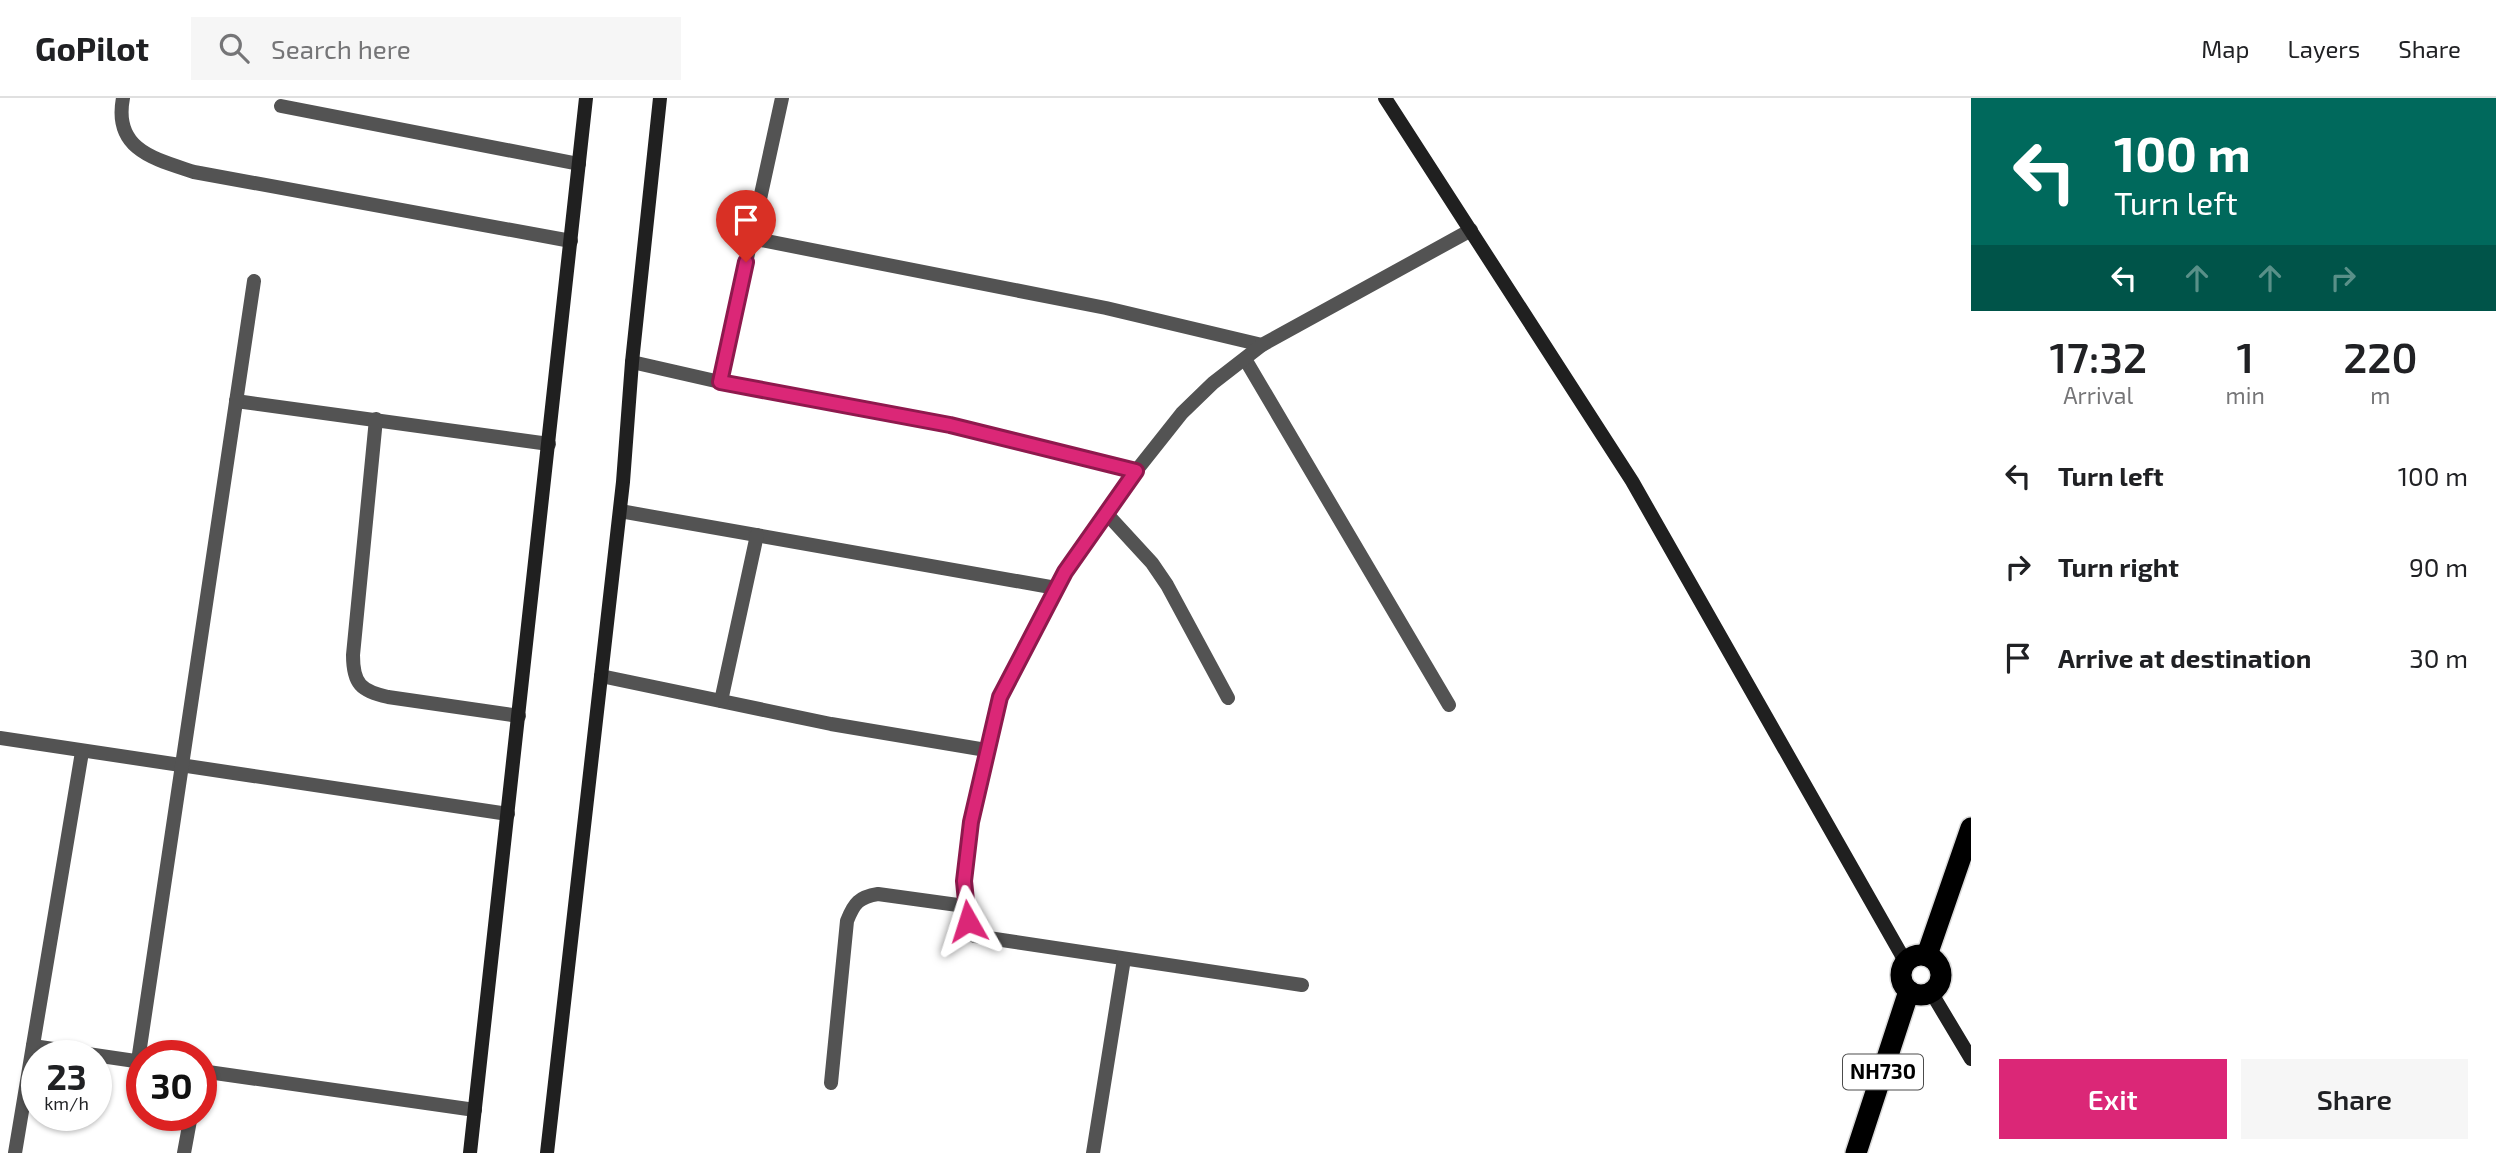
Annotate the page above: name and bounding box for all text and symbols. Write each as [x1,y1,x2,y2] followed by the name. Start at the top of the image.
[191,17,681,80] search box
[35,28,149,68] text: GoPilot
[215,29,253,67] icon: search
[271,33,411,64] text: Search here
[2201,34,2249,63] text: Map
[2287,34,2360,63] text: Layers
[2398,34,2461,63] text: Share
[2114,123,2251,182] text: 100 m
[1999,126,2090,217] icon: left
[2114,183,2238,221] text: Turn left
[716,190,776,262] pin
[727,201,765,239] icon: arrive
[2105,259,2143,297] icon: left
[2178,259,2216,297] icon: ahead
[2251,259,2289,297] icon: ahead
[2324,259,2362,297] icon: right
[2050,331,2147,381] text: 17:32
[2236,331,2254,381] text: 1
[2343,331,2417,381] text: 220
[2063,381,2133,409] text: Arrival
[2226,381,2265,409] text: min
[2370,381,2390,409] text: m
[1999,457,2037,495] icon: left
[2058,460,2164,491] text: Turn left
[2398,460,2468,491] text: 100 m
[1999,548,2037,586] icon: right
[2058,551,2179,582] text: Turn right
[2409,551,2468,582] text: 90 m
[1999,639,2037,677] icon: arrive
[2058,642,2311,673] text: Arrive at destination
[2409,642,2468,673] text: 30 m
[931,884,1005,958] position arrow
[126,1040,217,1131] speed limit sign: 30
[1843,1054,1923,1090] road number: NH730
[46,1055,87,1097] text: 23
[1999,1059,2227,1139] button: Exit
[2241,1059,2468,1139] button: Share
[44,1092,89,1114] text: km/h

